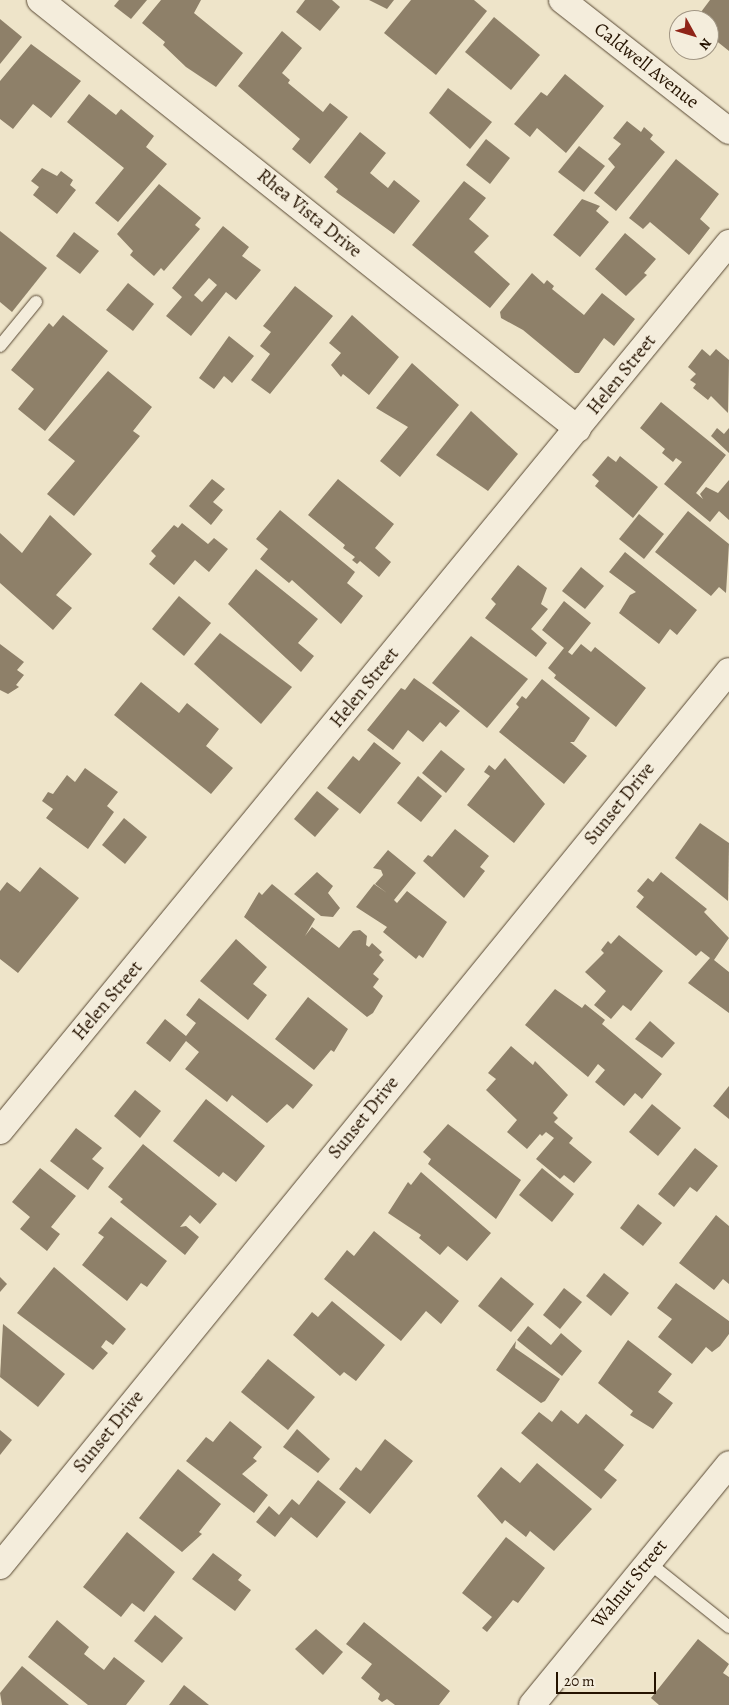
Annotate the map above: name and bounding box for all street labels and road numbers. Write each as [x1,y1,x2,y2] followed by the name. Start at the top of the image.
[589,18,703,114] street label: Caldwell Avenue
[252,165,366,263] street label: Rhea Vista Drive
[583,330,661,420] street label: Helen Street
[326,643,404,733] street label: Helen Street
[580,758,660,850] street label: Sunset Drive
[68,957,148,1045] street label: Helen Street
[324,1072,404,1164] street label: Sunset Drive
[69,1386,149,1478] street label: Sunset Drive
[587,1535,673,1633] street label: Walnut Street

